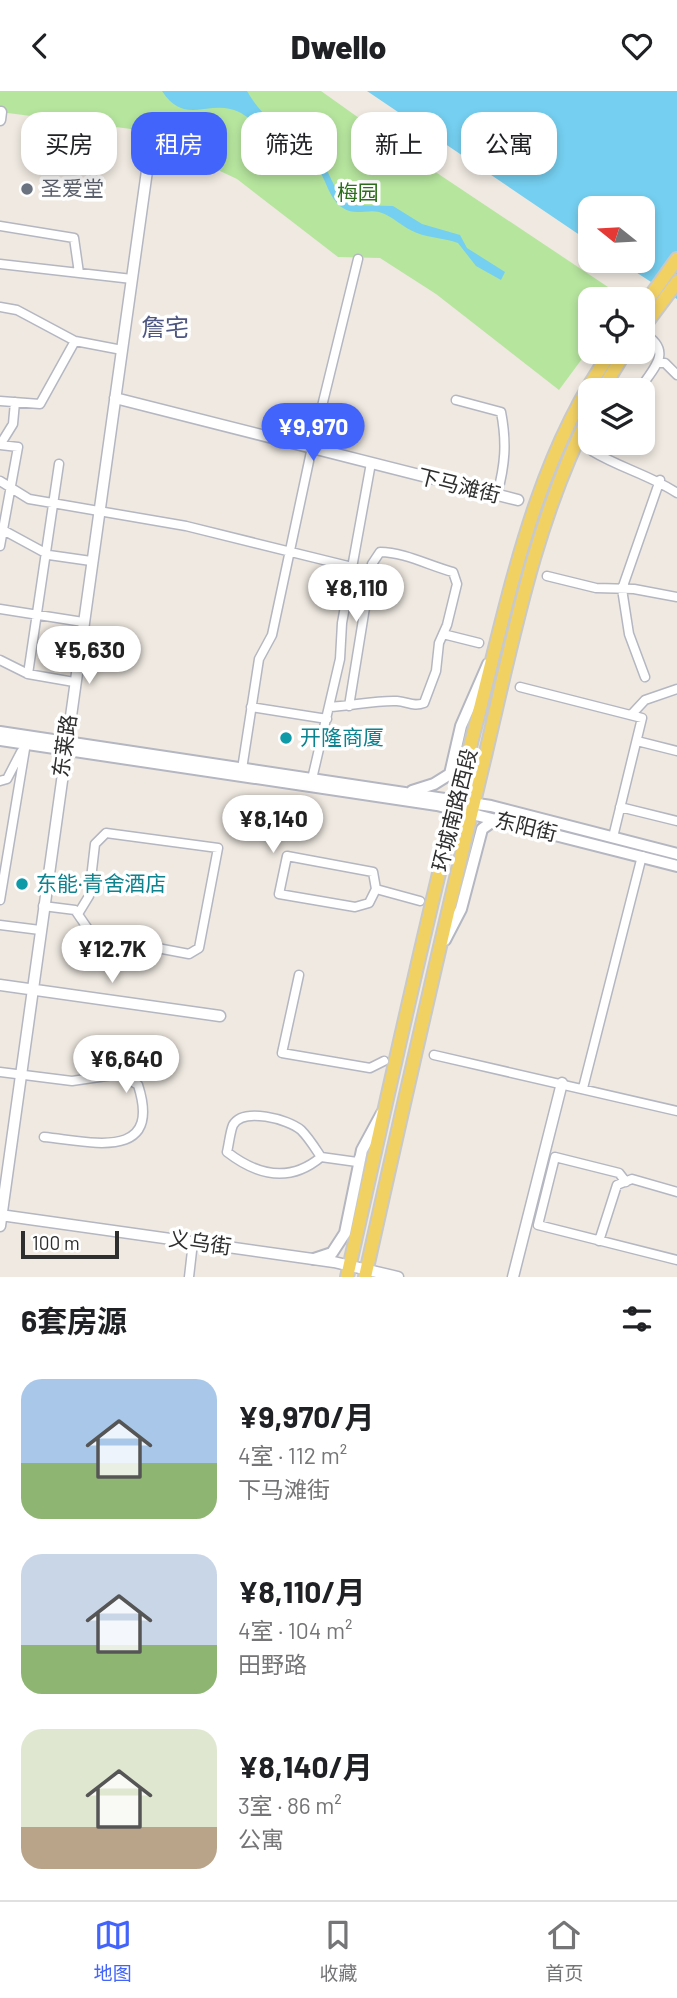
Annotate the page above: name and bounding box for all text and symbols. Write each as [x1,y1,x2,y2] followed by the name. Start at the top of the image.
[21,27,59,65] icon: back
[291,27,386,65] text: Dwello
[618,27,656,65] icon: heart
[21,112,117,175] chip: 买房
[131,112,227,175] chip: 租房
[241,112,337,175] chip: 筛选
[351,112,447,175] chip: 新上
[461,112,557,175] chip: 公寓
[41,175,104,200] place label: 圣爱堂
[337,179,379,204] park label: 梅园
[19,181,35,197] marker: 圣爱堂
[578,196,654,273] north arrow
[578,196,655,455] map controls
[578,287,655,364] button: locate
[141,312,189,341] district label: 詹宅
[578,378,655,455] button: layers
[256,403,370,463] pin: ¥9,970
[278,412,348,440] text: ¥9,970
[416,462,503,507] street label: 下马滩街
[299,565,413,624] pin: ¥8,110
[324,573,388,601] text: ¥8,110
[32,627,146,686] pin: ¥5,630
[53,635,125,663] text: ¥5,630
[47,713,80,779] street label: 东莱路
[300,724,384,749] place label: 开隆商厦
[278,730,294,746] marker: 开隆商厦
[426,745,481,874] street label: 环城南路西段
[216,795,330,855] pin: ¥8,140
[238,804,308,832] text: ¥8,140
[493,806,560,845] street label: 东阳街
[36,870,166,895] place label: 东能·青舍酒店
[14,876,30,892] marker: 东能·青舍酒店
[55,925,169,985] pin: ¥12.7K
[78,934,146,962] text: ¥12.7K
[69,1035,183,1095] pin: ¥6,640
[89,1044,163,1072] text: ¥6,640
[167,1225,233,1258] street label: 义乌街
[21,1228,119,1260] scale bar
[32,1231,80,1254] text: 100 m
[618,1300,656,1338] icon: filters
[21,1302,127,1338] text: 6套房源
[238,1398,375,1434] text: ¥9,970/月
[77,1407,161,1491] icon: home
[238,1441,347,1469] text: 4室 · 112 m²
[238,1475,330,1503] text: 下马滩街
[238,1573,366,1609] text: ¥8,110/月
[77,1582,161,1666] icon: home
[238,1616,353,1644] text: 4室 · 104 m²
[238,1650,307,1678] text: 田野路
[238,1748,373,1784] text: ¥8,140/月
[77,1757,161,1841] icon: home
[238,1791,342,1819] text: 3室 · 86 m²
[238,1825,284,1853] text: 公寓
[94,1916,132,1985] tab: 地图
[319,1916,357,1985] tab: 收藏
[545,1916,583,1985] tab: 首页

